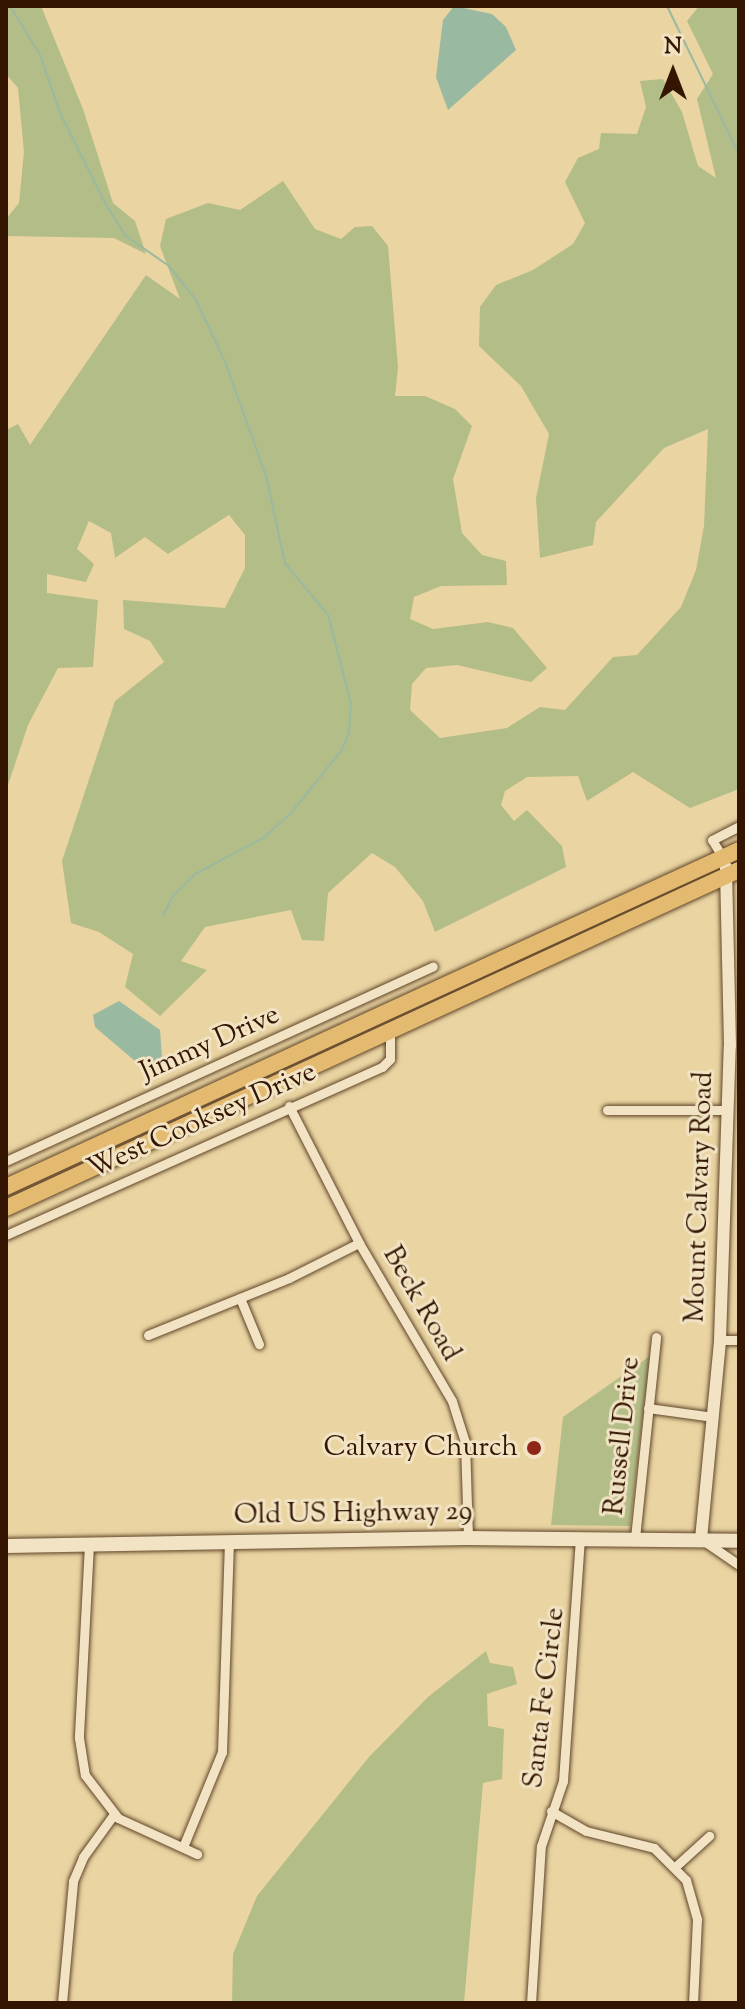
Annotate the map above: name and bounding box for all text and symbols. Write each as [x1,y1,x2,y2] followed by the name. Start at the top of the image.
[633,32,713,112] north arrow
[664,32,682,64] text: N
[135,998,285,1090] street label: Jimmy Drive
[83,1056,321,1186] street label: West Cooksey Drive
[679,1071,721,1323] street label: Mount Calvary Road
[375,1240,467,1368] street label: Beck Road
[598,1355,648,1517] street label: Russell Drive
[323,1431,518,1465] place label: Calvary Church
[525,1439,543,1457] marker: Calvary Church
[233,1495,473,1533] street label: Old US Highway 29
[517,1606,573,1790] street label: Santa Fe Circle

